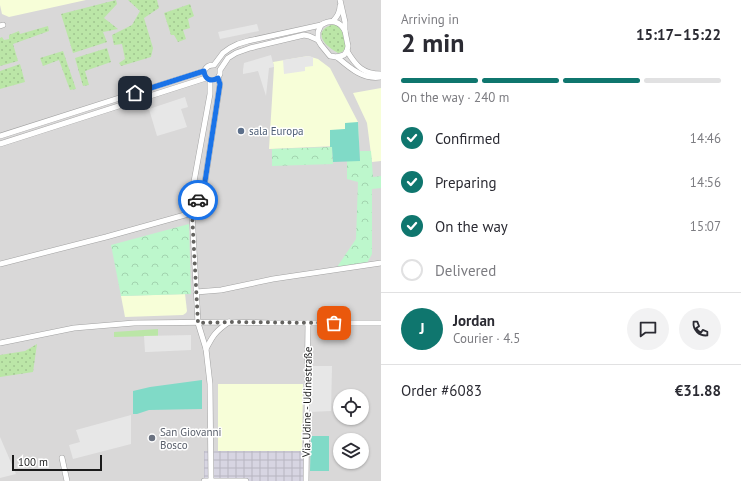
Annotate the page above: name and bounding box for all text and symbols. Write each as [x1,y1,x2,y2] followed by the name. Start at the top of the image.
[401,11,459,28] text: Arriving in
[636,25,721,44] text: 15:17–15:22
[401,26,464,59] text: 2 min
[118,76,152,110] pin
[124,82,146,104] icon: home
[401,89,509,106] text: On the way · 240 m
[249,124,304,138] place label: sala Europa
[236,126,246,136] marker: sala Europa
[401,127,423,149] icon: check
[435,129,500,148] text: Confirmed
[690,130,721,147] text: 14:46
[401,171,423,193] icon: check
[435,173,497,192] text: Preparing
[690,174,721,191] text: 14:56
[178,180,218,220] courier
[187,189,209,211] icon: car
[401,215,423,237] icon: check
[435,217,508,236] text: On the way
[690,218,721,235] text: 15:07
[435,261,496,280] text: Delivered
[317,306,351,340] pin
[627,308,669,350] button: chat
[679,308,721,350] button: phone
[453,311,495,330] text: Jordan
[323,312,345,334] icon: bag
[419,319,425,338] text: J
[453,330,520,347] text: Courier · 4.5
[299,346,315,458] street label: Via Udine - Udinestraße
[401,381,482,400] text: Order #6083
[675,381,721,400] text: €31.88
[333,389,369,469] map controls
[333,389,369,425] button: locate
[160,425,221,452] place label: San Giovanni Bosco
[147,433,157,443] marker: San Giovanni Bosco
[333,433,369,469] button: layers
[12,453,102,472] scale bar
[18,455,48,469] text: 100 m

